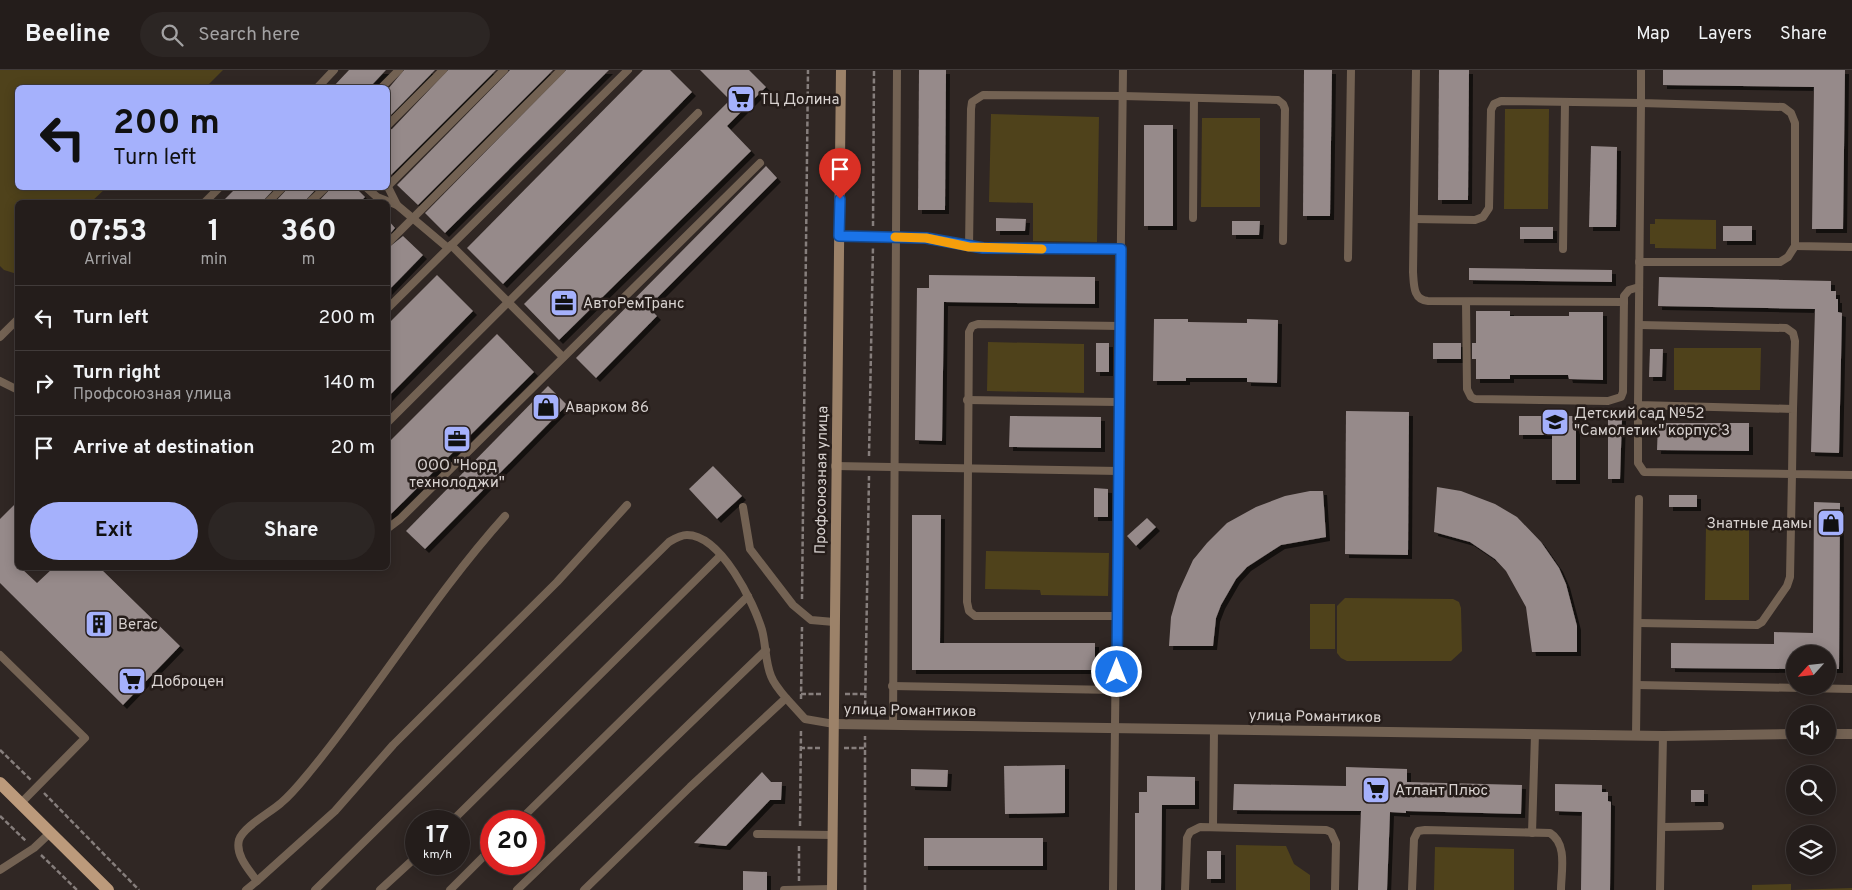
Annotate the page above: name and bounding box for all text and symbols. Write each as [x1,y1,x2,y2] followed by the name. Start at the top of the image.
[140,12,490,57] search box
[25,20,110,50] text: Beeline
[158,21,186,49] icon: search
[198,23,300,47] text: Search here
[1636,23,1670,46] text: Map
[1698,23,1752,46] text: Layers
[1780,23,1827,46] text: Share
[726,84,756,114] supermarket icon: ТЦ Долина
[760,91,839,110] place label: ТЦ Долина
[113,102,220,146] text: 200 m
[30,105,95,170] icon: left
[113,145,196,172] text: Turn left
[819,148,861,199] pin
[826,155,854,183] icon: arrive
[68,214,147,251] text: 07:53
[208,214,220,251] text: 1
[281,214,337,251] text: 360
[84,250,132,270] text: Arrival
[201,250,227,270] text: min
[302,250,315,270] text: m
[549,288,579,318] office icon: АвтоРемТранс
[583,295,685,314] place label: АвтоРемТранс
[30,304,58,332] icon: left
[73,306,149,330] text: Turn left
[319,306,375,330] text: 200 m
[73,361,161,385] text: Turn right
[30,369,58,397] icon: right
[324,371,375,395] text: 140 m
[73,385,231,405] text: Профсоюзная улица
[531,392,561,422] shop icon: Аварком 86
[565,399,649,418] place label: Аварком 86
[1574,405,1730,441] place label: Детский сад №52 "Самолетик" корпус 3
[812,406,833,554] street label: Профсоюзная улица
[1540,407,1570,437] school or university icon: Детский сад №52 "Самолетик" корпус 3
[442,424,472,454] office icon: ООО "Норд технолоджи"
[30,434,58,462] icon: arrive
[73,436,254,460] text: Arrive at destination
[331,436,375,460] text: 20 m
[409,457,505,493] place label: ООО "Норд технолоджи"
[30,502,198,560] button: Exit
[208,502,375,560] button: Share
[1816,508,1846,538] shop icon: Знатные дамы
[1707,515,1812,534] place label: Знатные дамы
[84,609,114,639] building icon: Вегас
[118,616,158,635] place label: Вегас
[1090,645,1142,697] position arrow
[1786,645,1836,695] north arrow
[1786,645,1836,875] map controls
[117,666,147,696] supermarket icon: Доброцен
[151,673,224,692] place label: Доброцен
[843,701,977,722] street label: улица Романтиков
[1786,705,1836,755] button: sound
[1248,707,1382,728] street label: улица Романтиков
[1786,765,1836,815] button: search
[1361,775,1391,805] supermarket icon: Атлант Плюс
[1395,782,1488,801] place label: Атлант Плюс
[480,810,545,875] speed limit sign: 20
[426,820,449,852] text: 17
[1786,825,1836,875] button: layers
[423,847,452,863] text: km/h

